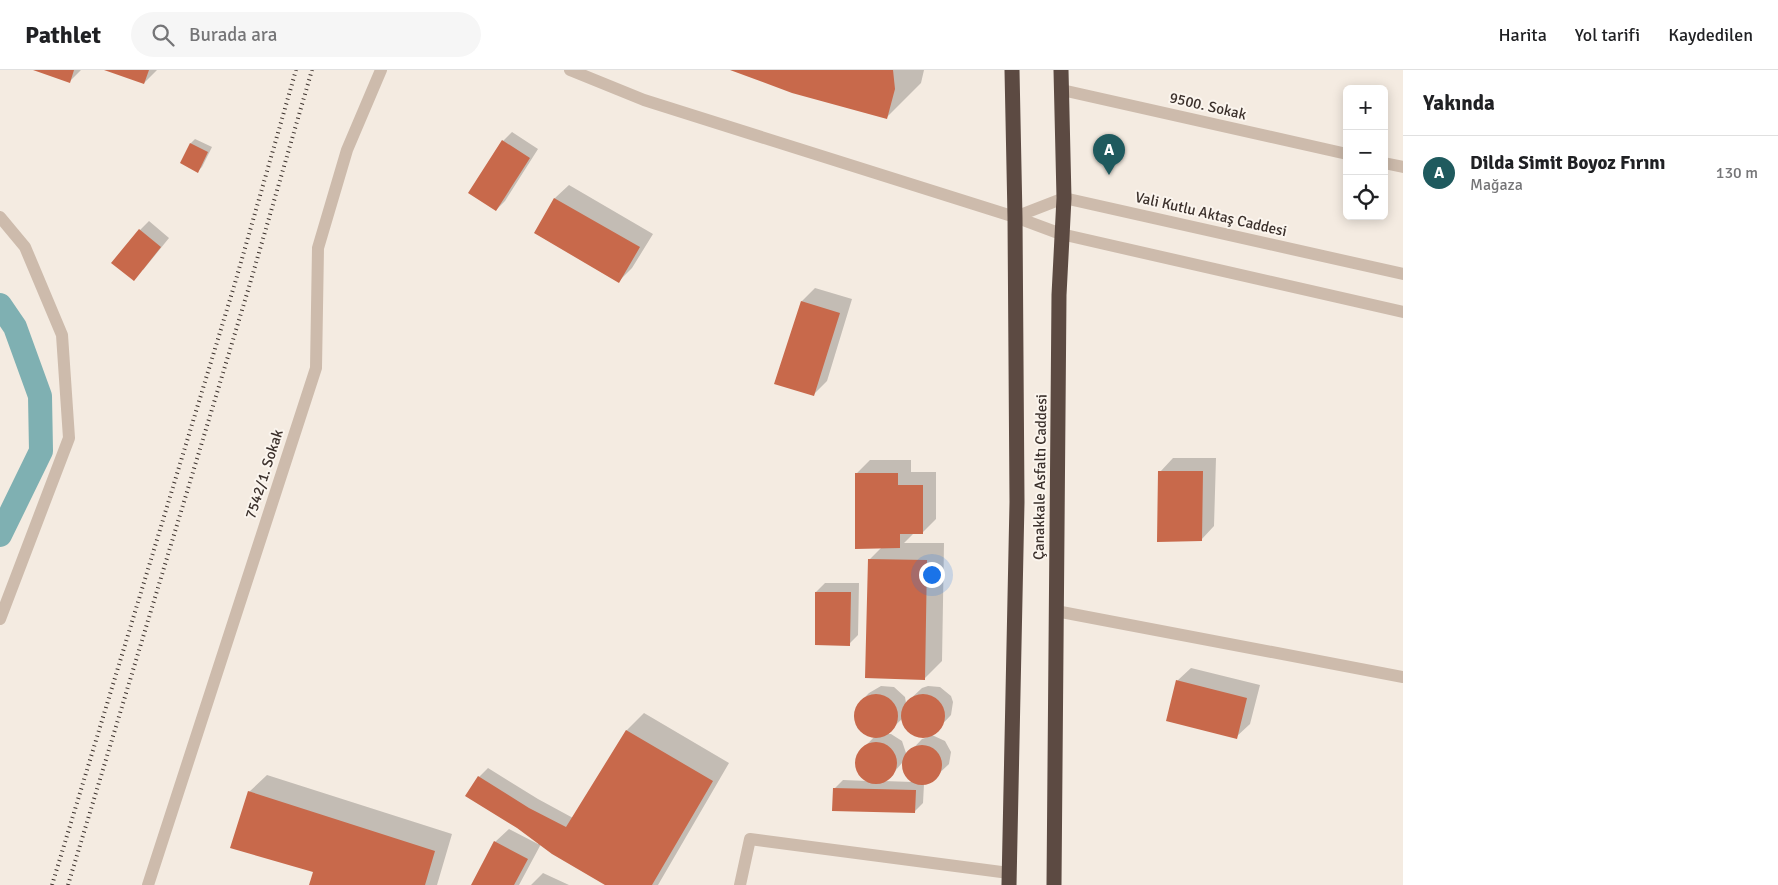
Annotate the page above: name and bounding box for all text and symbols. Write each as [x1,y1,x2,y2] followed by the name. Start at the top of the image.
[131,12,481,57] search box
[25,20,101,50] text: Pathlet
[149,21,177,49] icon: search
[189,23,277,47] text: Burada ara
[1498,24,1547,46] text: Harita
[1575,24,1640,46] text: Yol tarifi
[1668,24,1753,46] text: Kaydedilen
[1343,85,1388,220] map controls
[1343,85,1388,130] button: +
[1168,88,1249,124] street label: 9500. Sokak
[1423,90,1495,116] text: Yakında
[1343,130,1388,175] button: −
[1093,134,1125,175] pin: A
[1470,151,1665,175] text: Dilda Simit Boyoz Fırını
[1434,163,1444,183] text: A
[1716,163,1758,183] text: 130 m
[1343,175,1388,220] button: locate
[1470,175,1523,195] text: Mağaza
[1133,188,1289,240] street label: Vali Kutlu Aktaş Caddesi
[1030,394,1050,560] street label: Çanakkale Asfaltı Caddesi
[241,427,287,521] street label: 7542/1. Sokak
[919,562,945,588] your location

